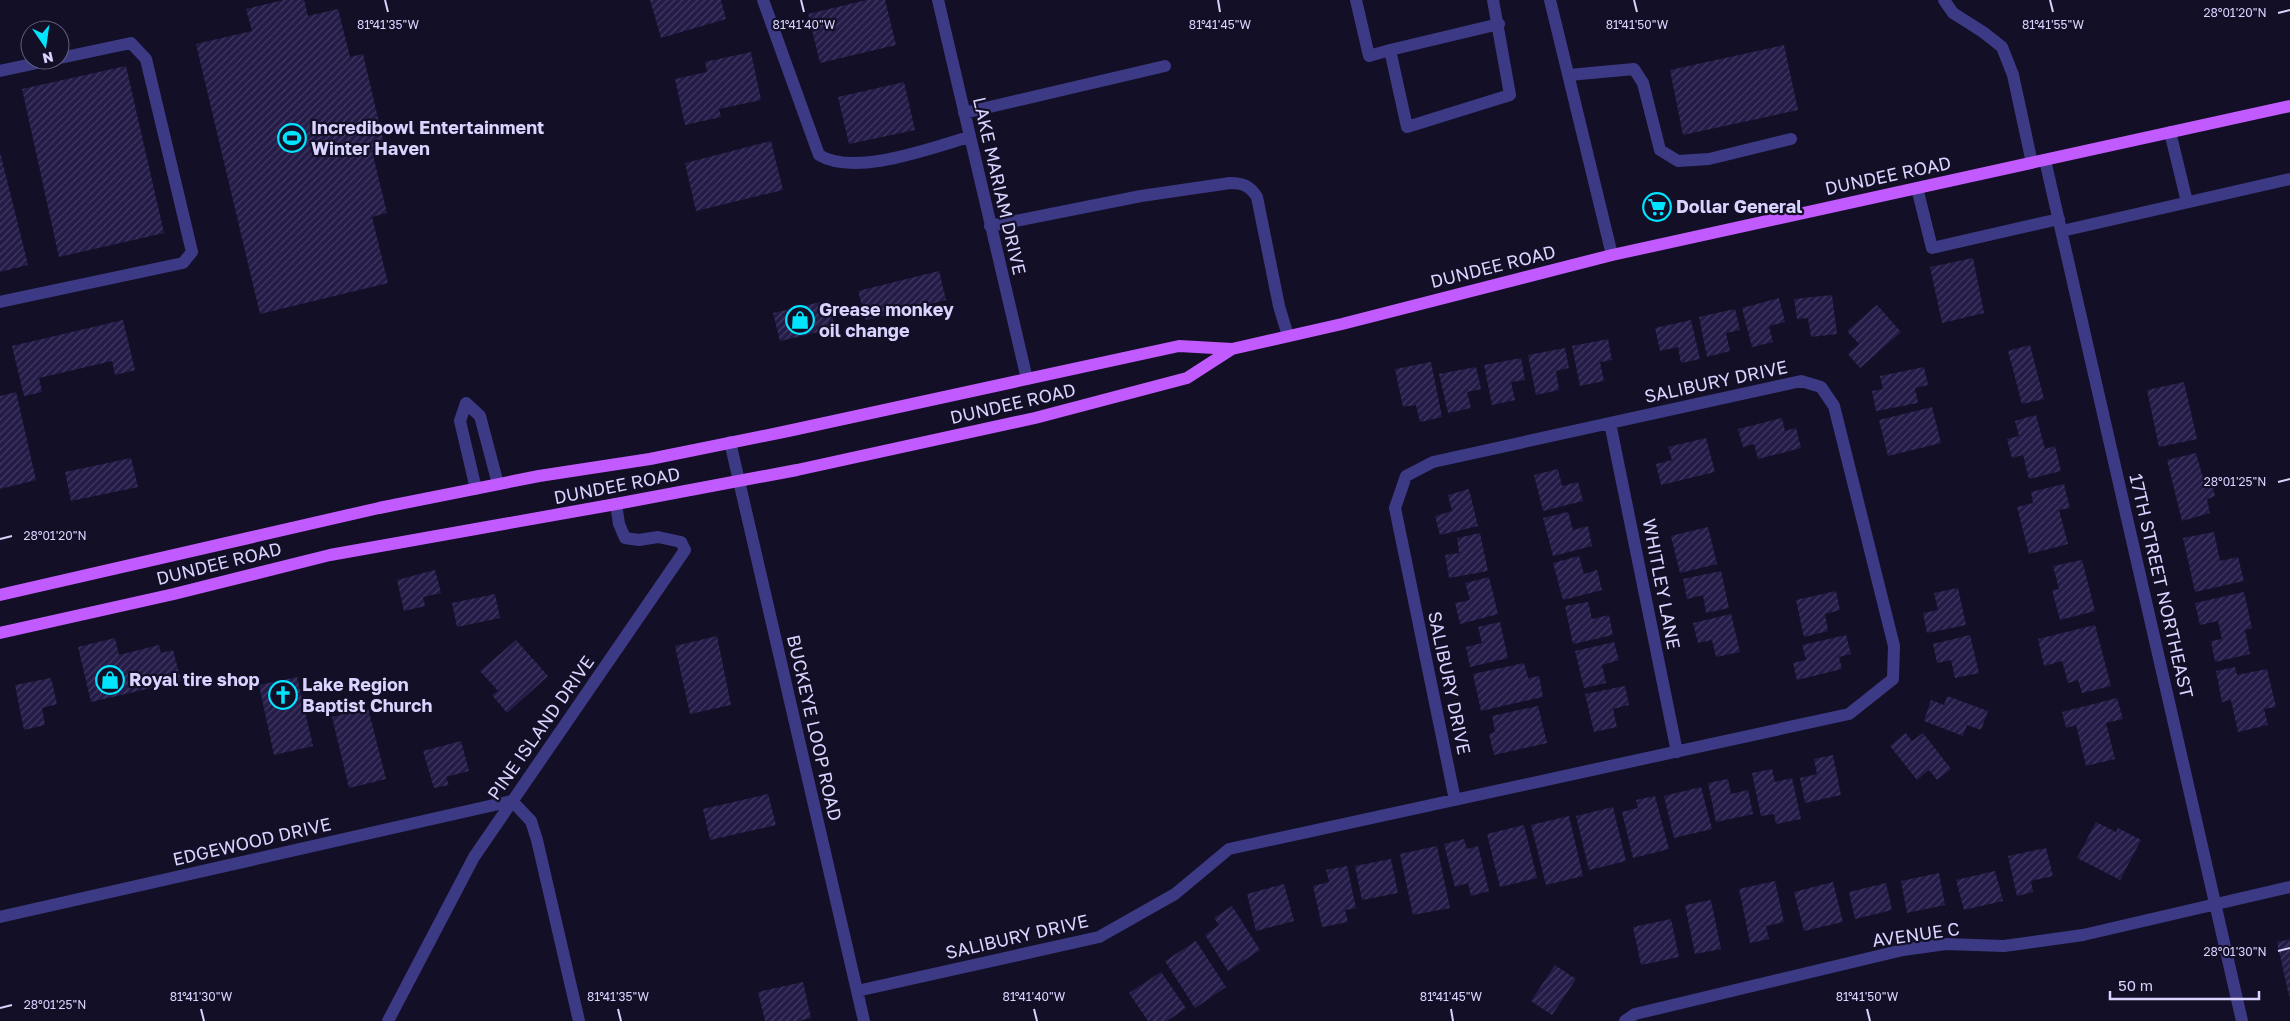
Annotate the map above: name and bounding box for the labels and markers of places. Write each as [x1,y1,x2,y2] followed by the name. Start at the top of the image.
[311,116,544,159] place label: Incredibowl Entertainment Winter Haven
[277,123,307,153] sports icon: Incredibowl Entertainment Winter Haven
[1642,192,1672,222] supermarket icon: Dollar General
[1676,195,1802,217] place label: Dollar General
[819,298,954,341] place label: Grease monkey oil change
[785,305,815,335] shop icon: Grease monkey oil change
[95,665,125,695] shop icon: Royal tire shop
[129,668,260,690] place label: Royal tire shop
[302,673,432,716] place label: Lake Region Baptist Church
[268,680,298,710] church icon: Lake Region Baptist Church

